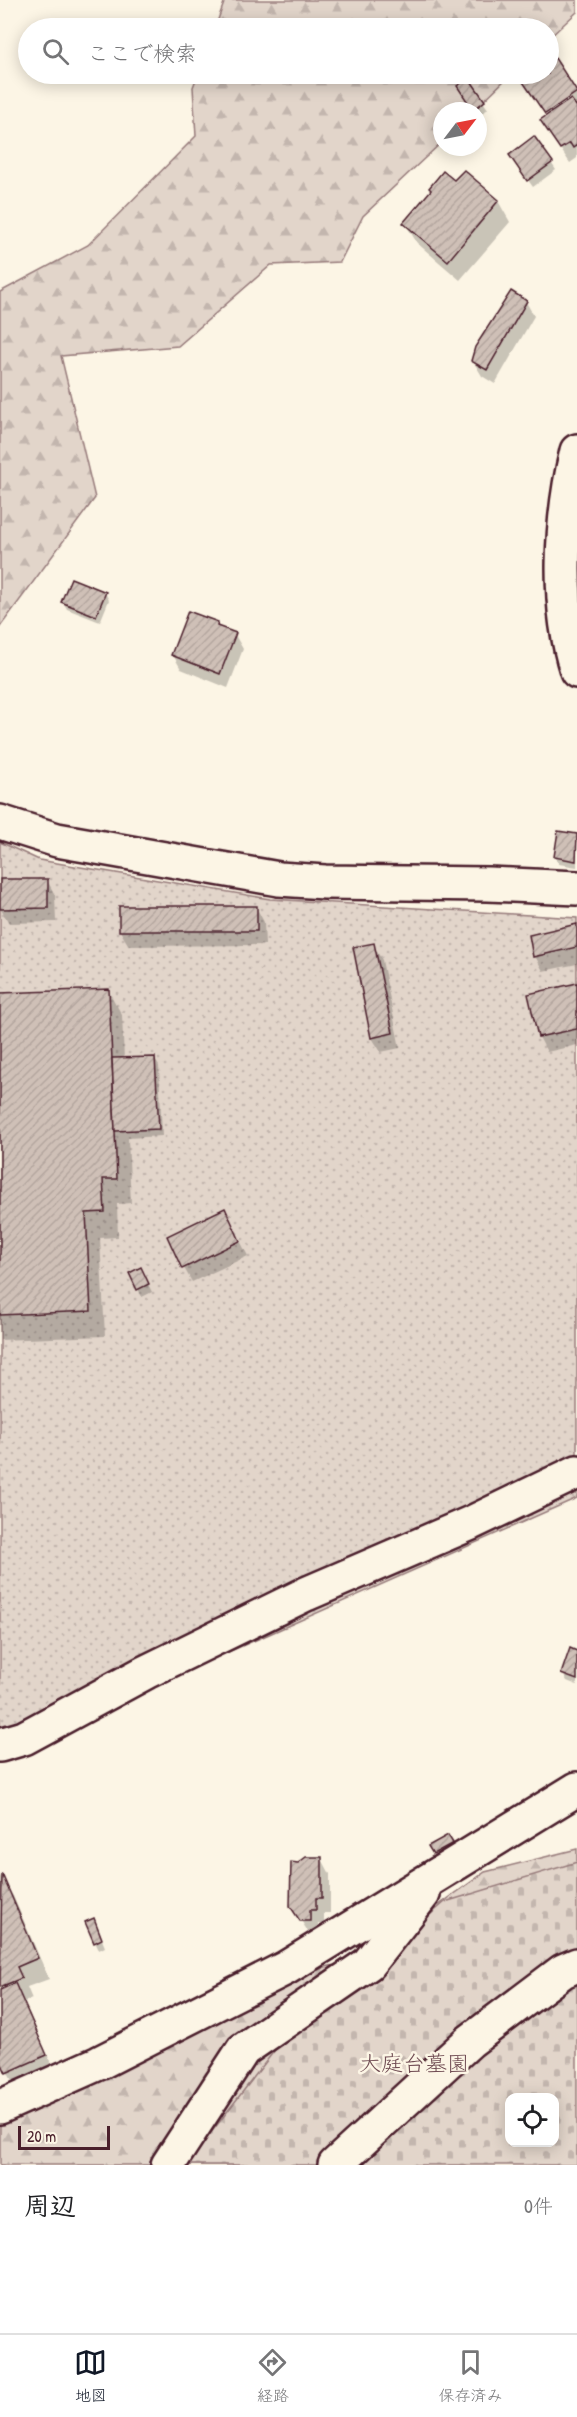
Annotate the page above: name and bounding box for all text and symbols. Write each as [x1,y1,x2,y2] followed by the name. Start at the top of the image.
[18,18,559,84] search box
[39,35,72,68] icon: search
[87,38,197,68] text: ここで検索
[433,102,487,156] north arrow
[359,2048,469,2078] park label: 大庭台墓園
[505,2093,559,2147] map controls
[505,2093,559,2147] button: locate
[18,2123,110,2150] scale bar
[27,2125,56,2147] text: 20 m
[24,2188,76,2223] text: 周辺
[524,2192,553,2219] text: 0件
[74,2346,107,2406] tab: 地図
[256,2346,289,2406] tab: 経路
[438,2346,502,2406] tab: 保存済み

